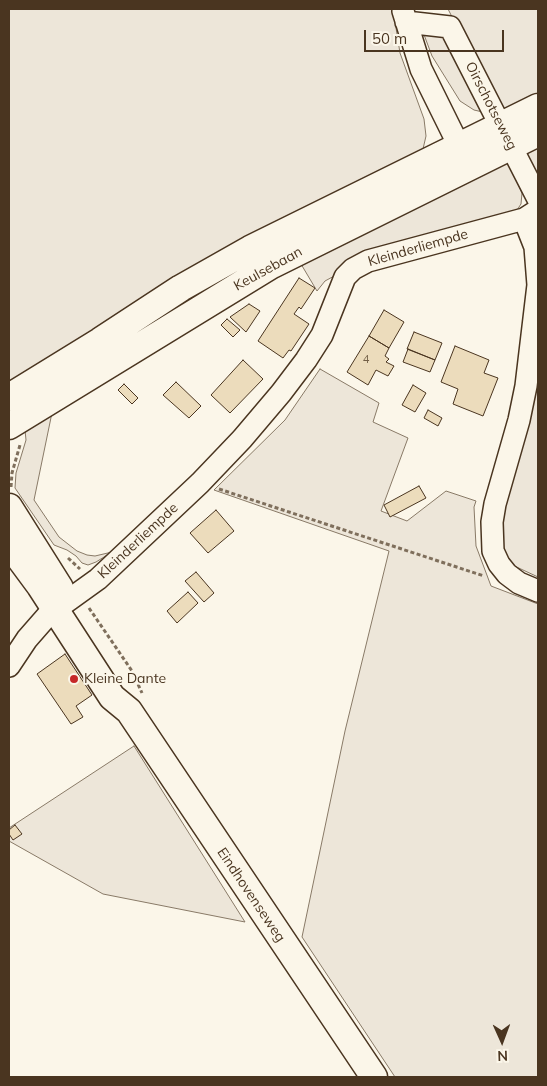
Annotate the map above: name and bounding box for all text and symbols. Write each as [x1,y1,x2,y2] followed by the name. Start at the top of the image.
[367,20,507,52] scale bar
[372,29,407,48] text: 50 m
[462,59,520,153] street label: Oirschotseweg
[366,226,470,270] street label: Kleinderliempde
[231,243,305,295] street label: Keulsebaan
[363,353,369,367] house number: 4
[94,500,182,582] street label: Kleinderliempde
[84,671,166,687] place label: Kleine Dante
[68,673,80,685] marker: Kleine Dante
[213,845,289,945] street label: Eindhovenseweg
[477,1016,527,1066] north arrow
[497,1047,508,1065] text: N

